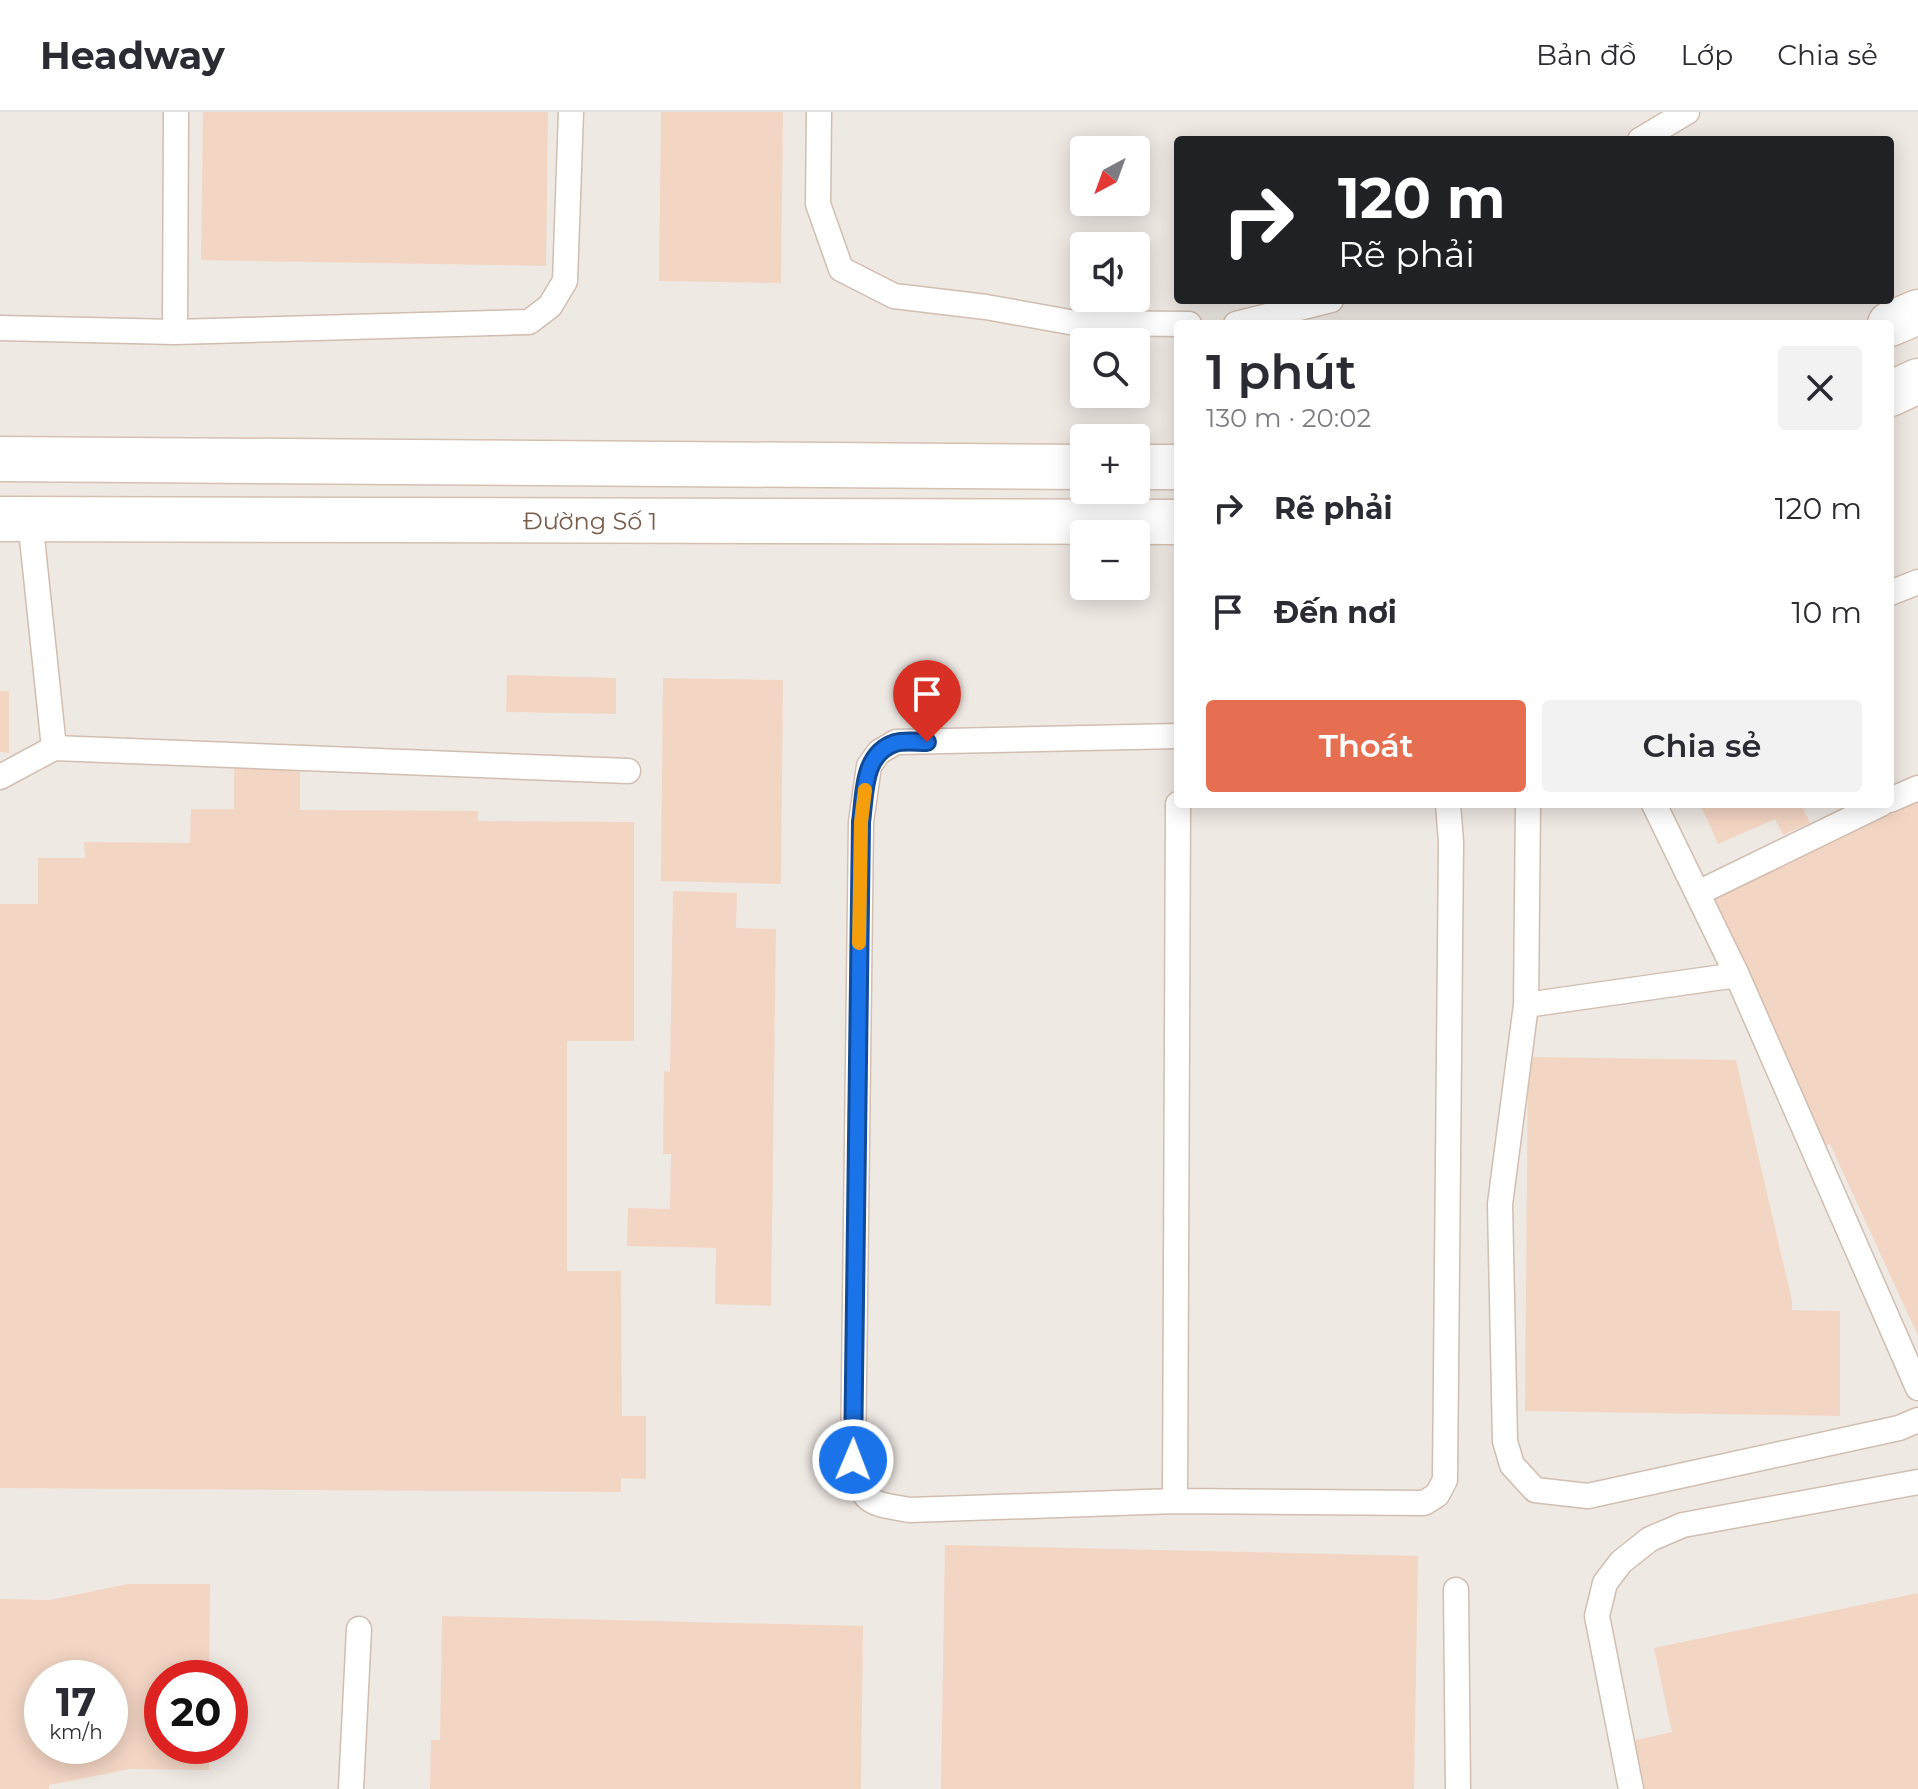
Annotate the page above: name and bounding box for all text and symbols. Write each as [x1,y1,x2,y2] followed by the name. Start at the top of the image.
[40,32,225,79] text: Headway
[1536,38,1636,72] text: Bản đồ
[1680,38,1733,72] text: Lớp
[1777,38,1878,72] text: Chia sẻ
[1070,136,1150,216] north arrow
[1070,136,1150,600] map controls
[1338,164,1506,232] text: 120 m
[1206,168,1310,272] icon: right
[1070,232,1150,312] button: sound
[1338,232,1475,276] text: Rẽ phải
[1070,328,1150,408] button: search
[1206,343,1356,401] text: 1 phút
[1778,346,1862,430] button: close
[1206,402,1371,434] text: 130 m · 20:02
[1070,424,1150,504] button: +
[1206,486,1250,530] icon: right
[1274,490,1392,527] text: Rẽ phải
[1775,490,1862,527] text: 120 m
[523,506,657,535] street label: Đường Số 1
[1070,520,1150,600] button: −
[1206,590,1250,634] icon: arrive
[1274,594,1397,631] text: Đến nơi
[1792,594,1862,631] text: 10 m
[893,660,961,742] pin
[905,672,949,716] icon: arrive
[1206,700,1526,792] button: Thoát
[1542,700,1862,792] button: Chia sẻ
[811,1418,895,1502] position arrow
[144,1660,248,1764] speed limit sign: 20
[56,1677,96,1726] text: 17
[49,1720,103,1744] text: km/h

